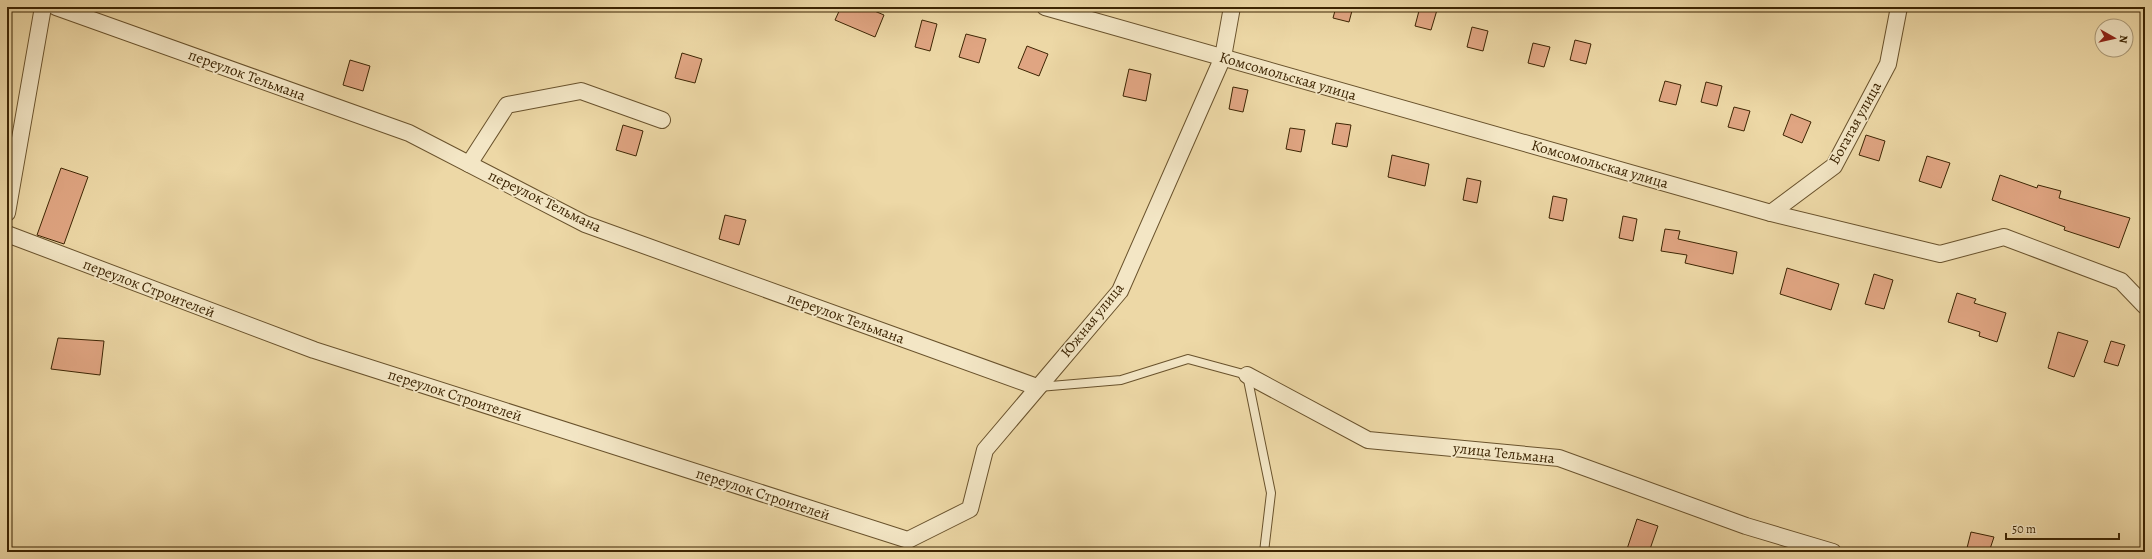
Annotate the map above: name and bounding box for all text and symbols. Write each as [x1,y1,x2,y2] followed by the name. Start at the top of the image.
[2094,18,2134,58] north arrow
[2115,34,2131,44] text: N
[186,44,308,106] street label: переулок Тельмана
[1217,47,1359,105] street label: Комсомольская улица
[1824,78,1886,168] street label: Богатая улица
[1529,135,1671,193] street label: Комсомольская улица
[485,165,605,237] street label: переулок Тельмана
[80,254,218,322] street label: переулок Строителей
[1056,279,1128,361] street label: Южная улица
[785,287,907,349] street label: переулок Тельмана
[386,364,525,426] street label: переулок Строителей
[1451,438,1556,468] street label: улица Тельмана
[694,463,833,525] street label: переулок Строителей
[2006,515,2119,541] scale bar
[2012,521,2036,537] text: 50 m

